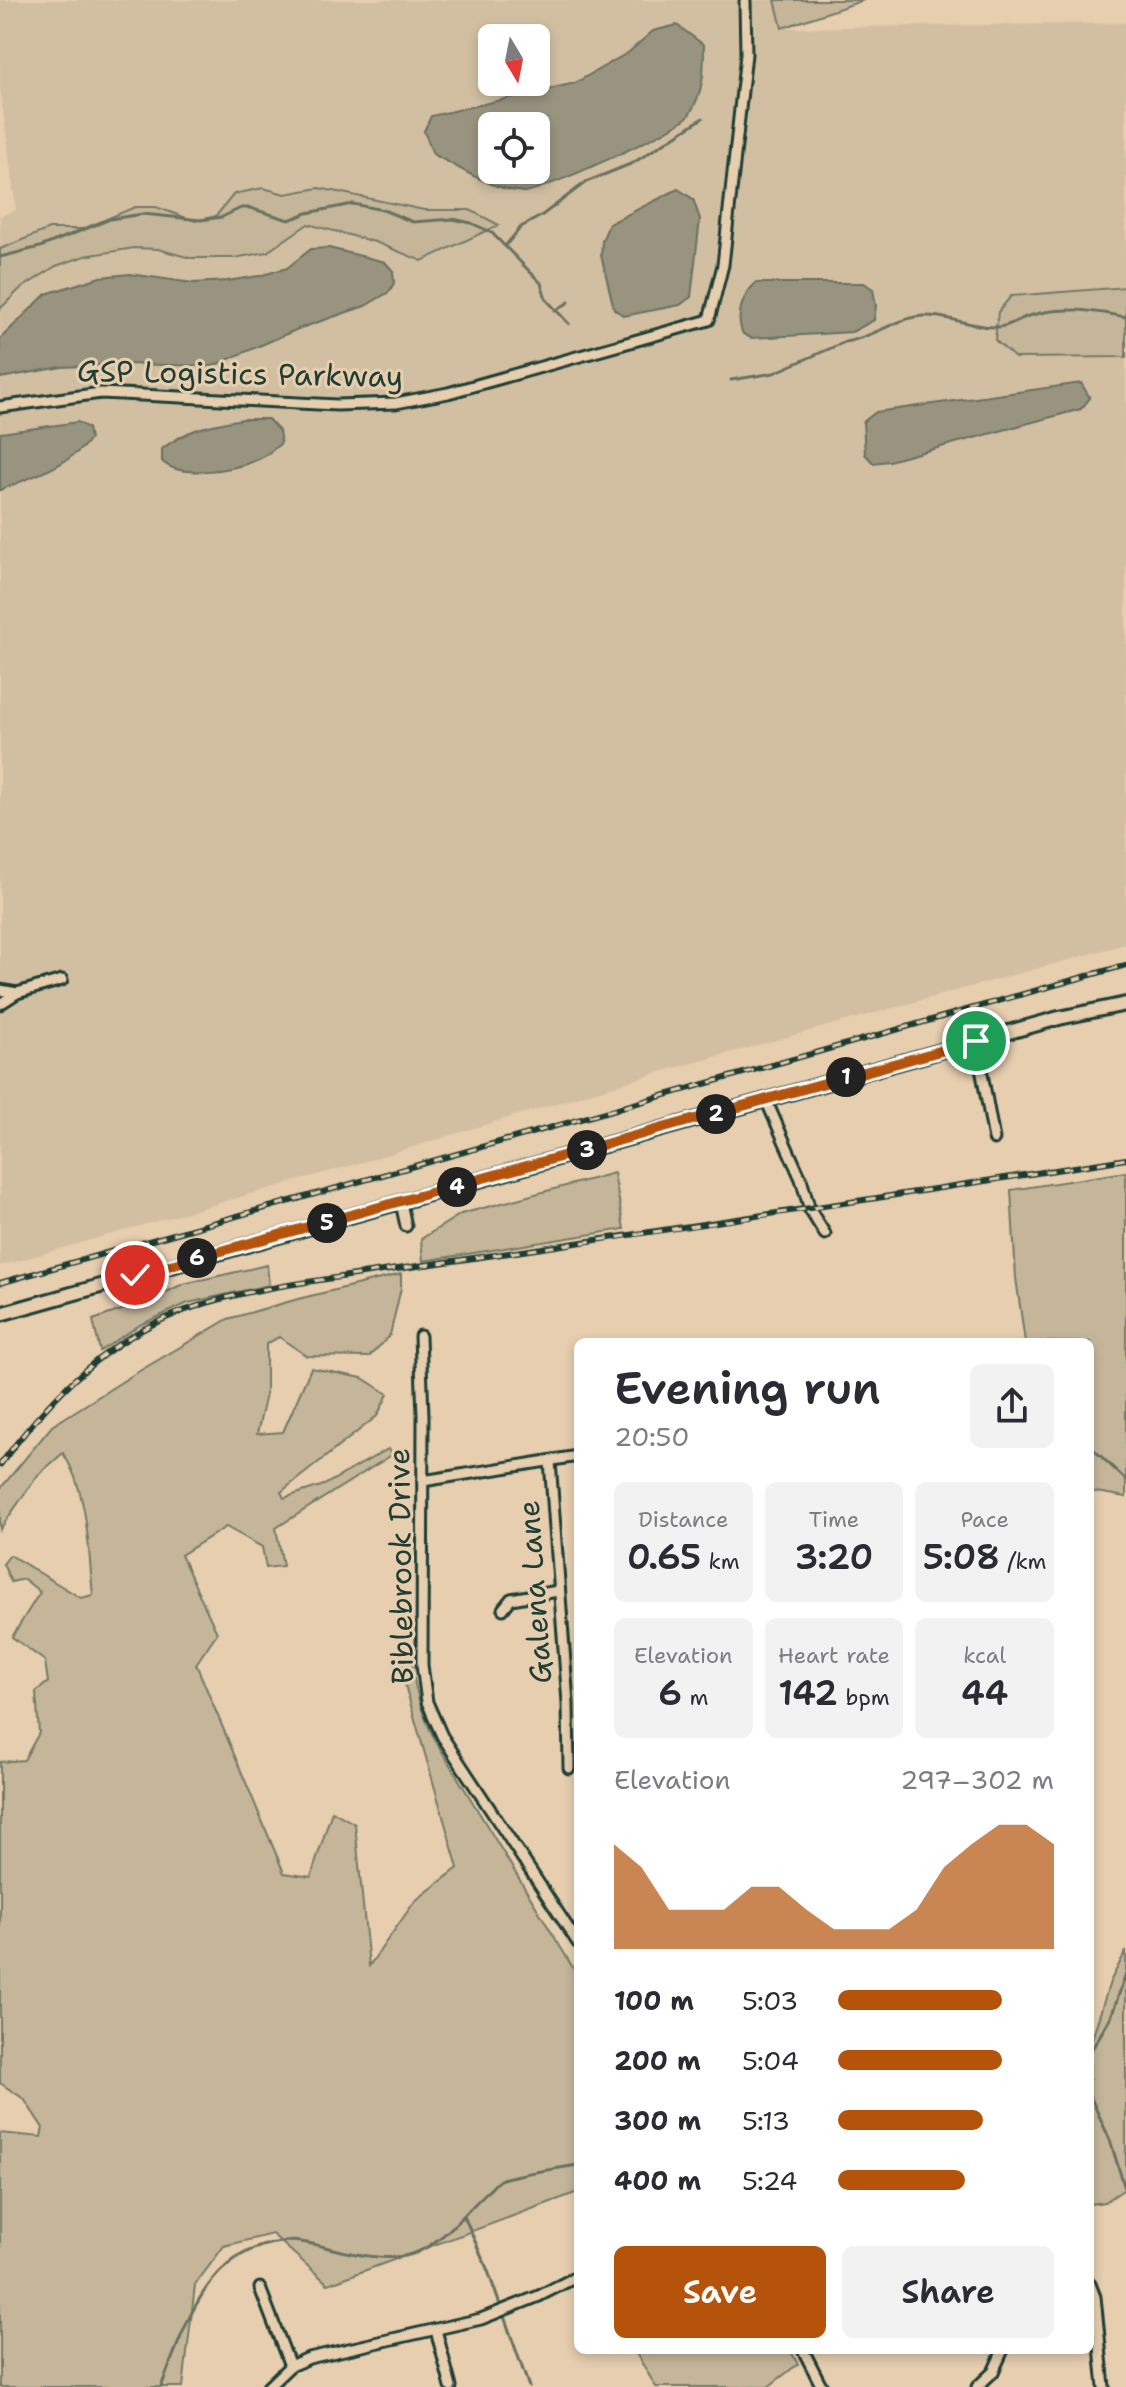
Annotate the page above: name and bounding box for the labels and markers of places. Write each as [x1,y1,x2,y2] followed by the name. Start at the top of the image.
[942,1007,1010,1075] pin
[826,1057,866,1097] pin: 1
[696,1094,736,1134] pin: 2
[567,1130,607,1170] pin: 3
[437,1167,477,1207] pin: 4
[307,1203,347,1243] pin: 5
[177,1238,217,1278] pin: 6
[101,1241,169,1309] pin

